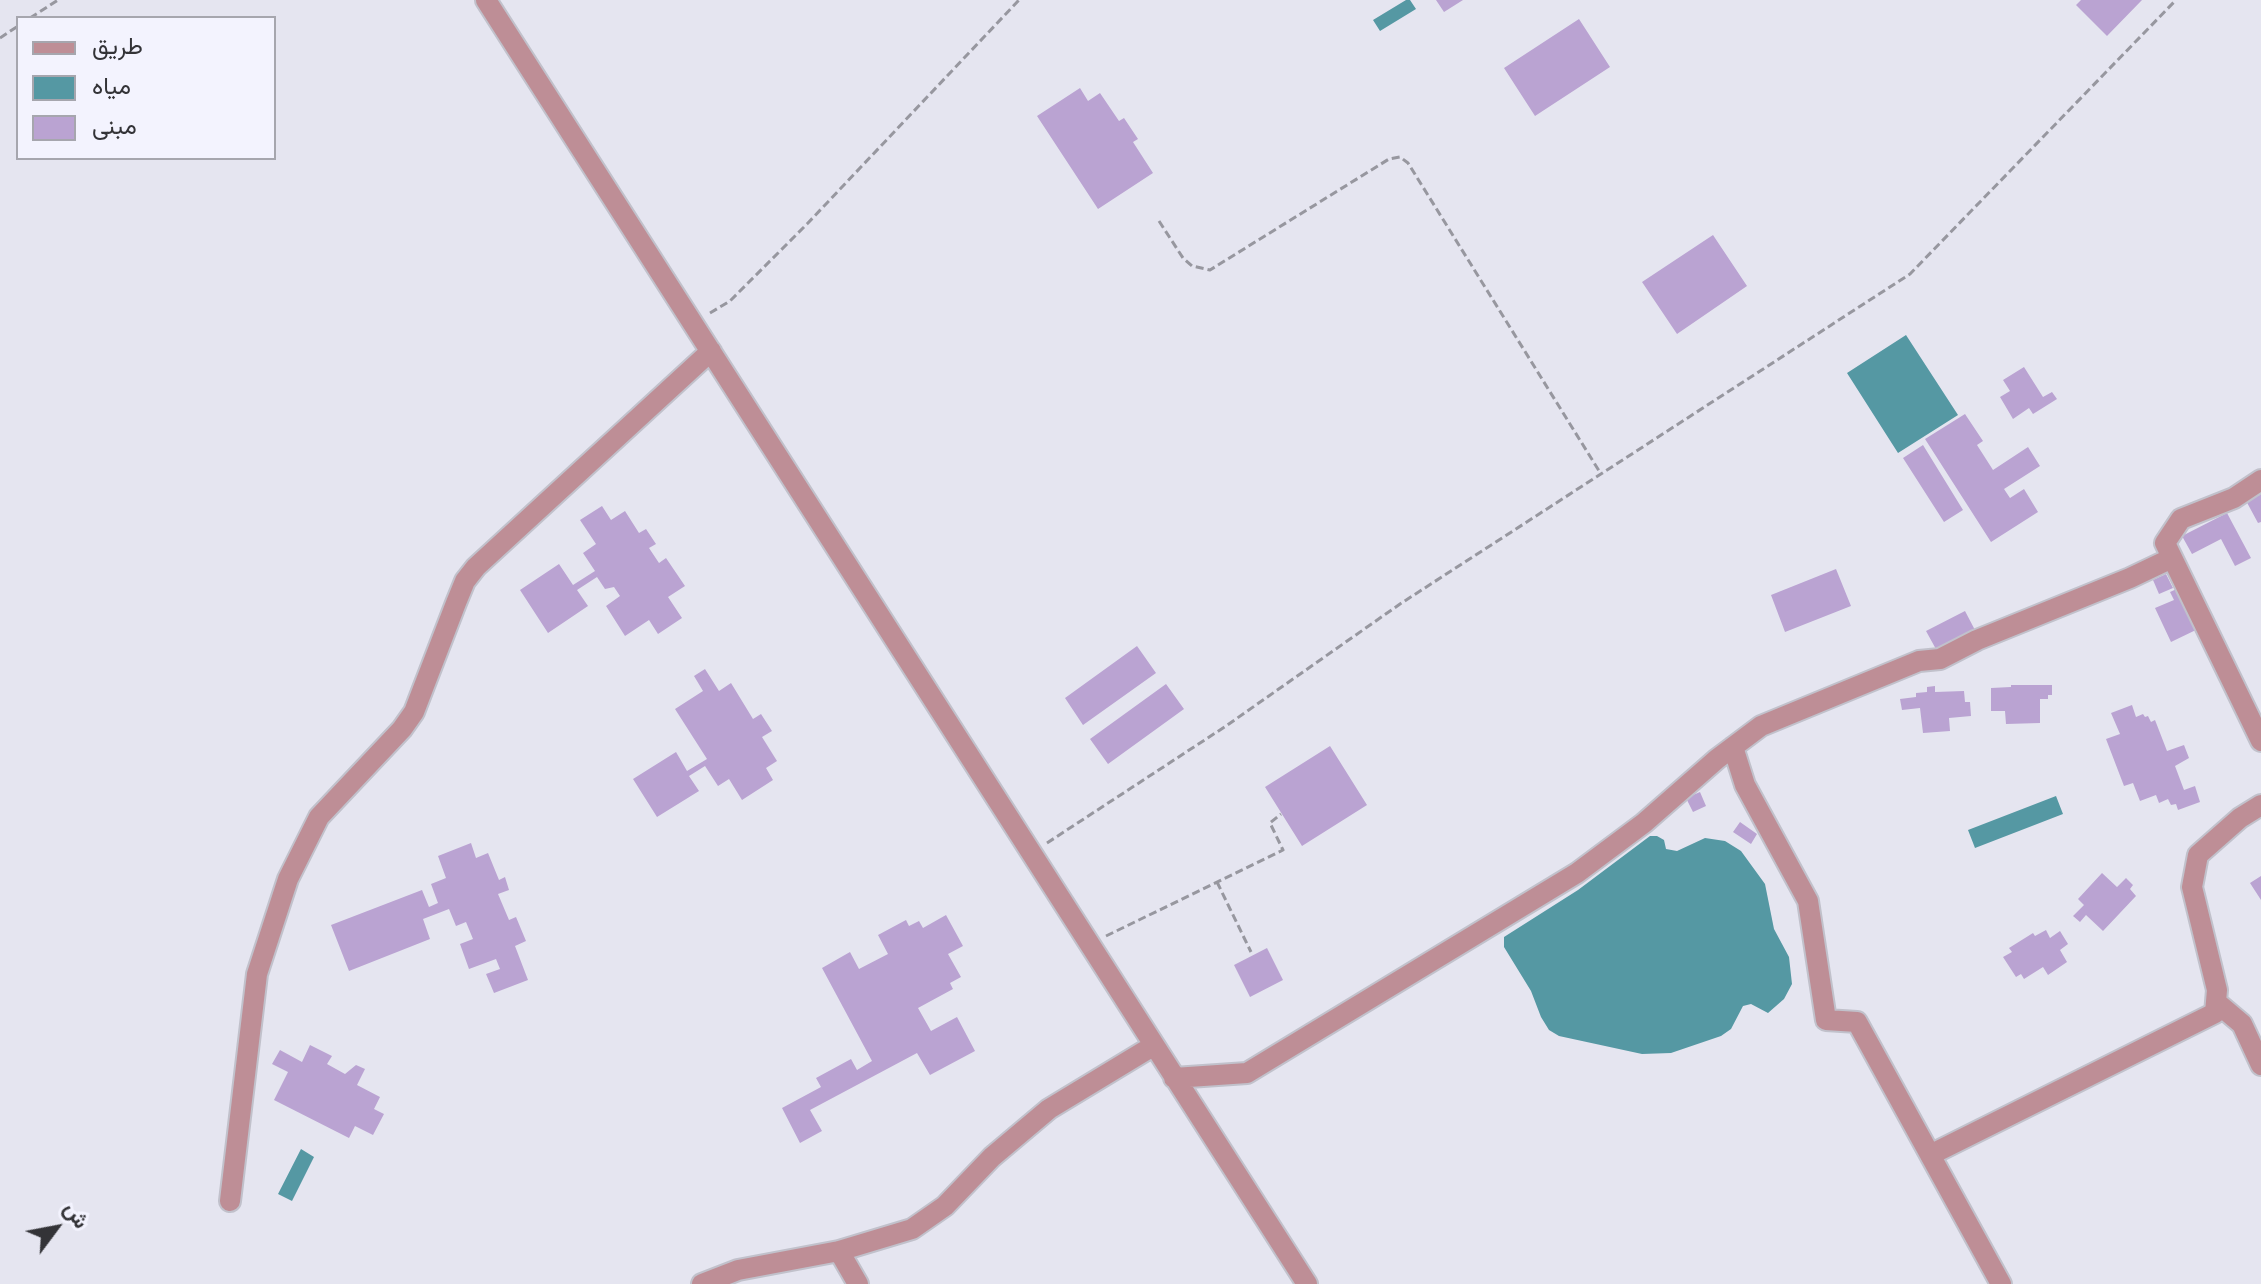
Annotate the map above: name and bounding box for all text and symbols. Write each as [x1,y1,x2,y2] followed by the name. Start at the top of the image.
[16,16,276,160] legend
[92,32,143,60] text: طريق
[92,72,131,100] text: مياه
[92,112,137,140] text: مبنى
[16,1188,96,1268] north arrow
[58,1197,95,1233] text: ش

